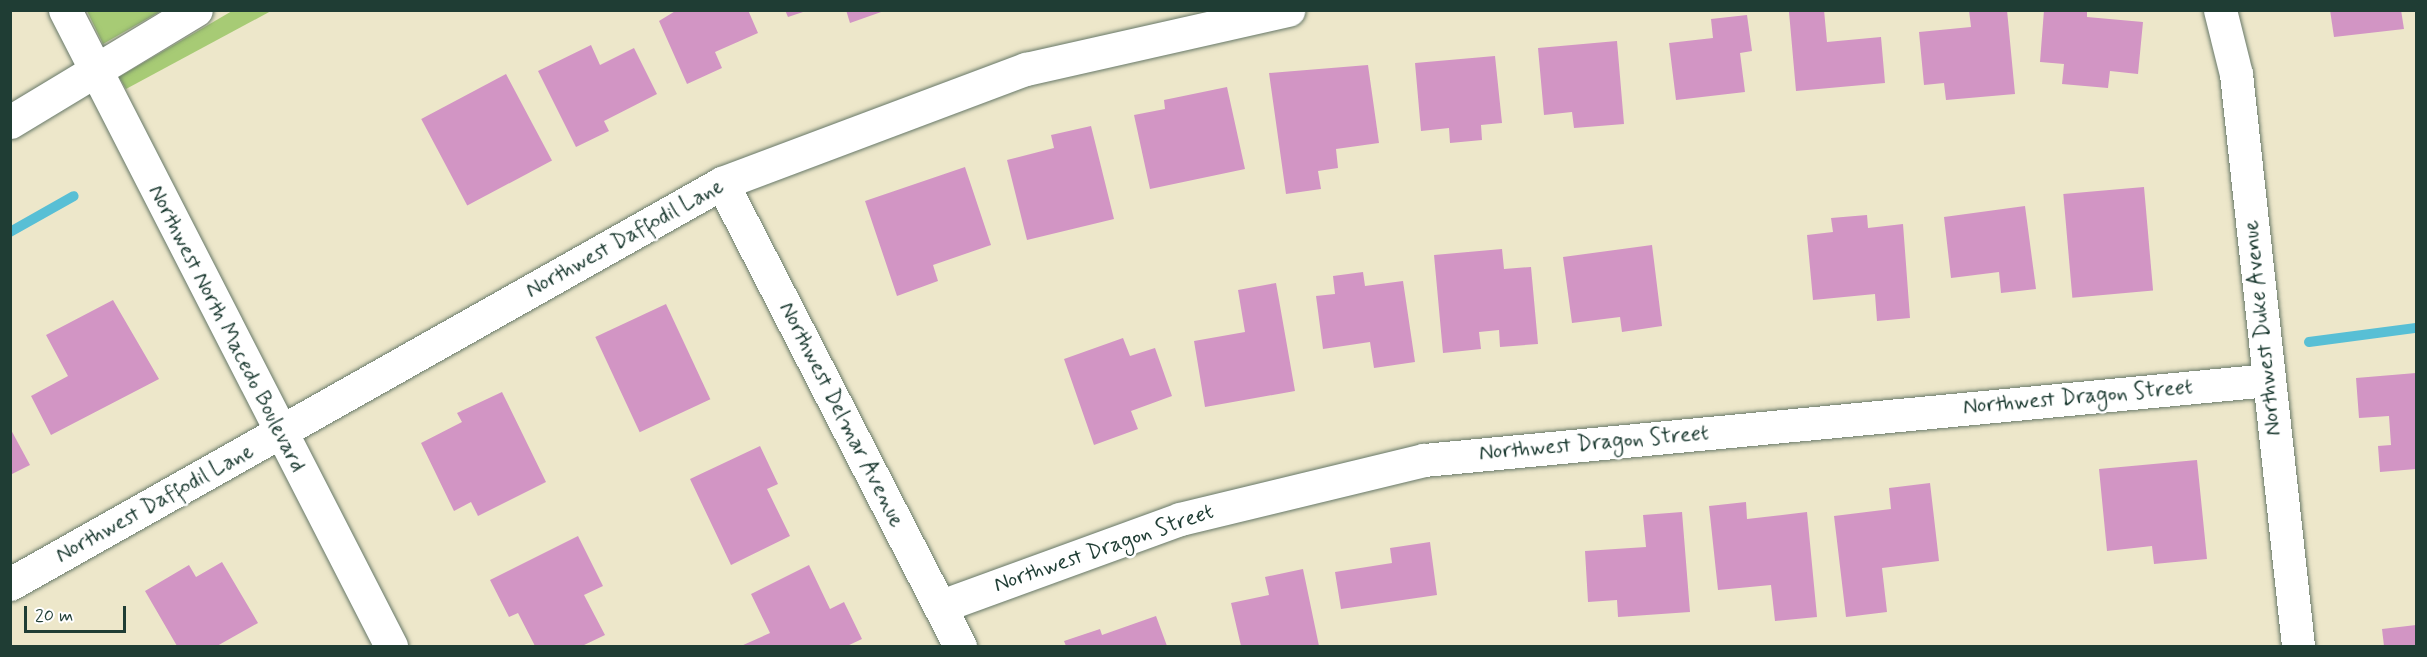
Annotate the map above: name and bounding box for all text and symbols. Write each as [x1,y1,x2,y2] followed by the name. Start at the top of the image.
[521,173,729,305] street label: Northwest Daffodil Lane
[142,181,310,477] street label: Northwest North Macedo Boulevard
[2238,217,2288,439] street label: Northwest Duke Avenue
[773,299,909,531] street label: Northwest Delmar Avenue
[1960,375,2196,421] street label: Northwest Dragon Street
[1476,421,1712,467] street label: Northwest Dragon Street
[51,438,259,570] street label: Northwest Daffodil Lane
[989,498,1219,600] street label: Northwest Dragon Street
[27,594,129,632] scale bar
[35,604,73,628] text: 20 m

